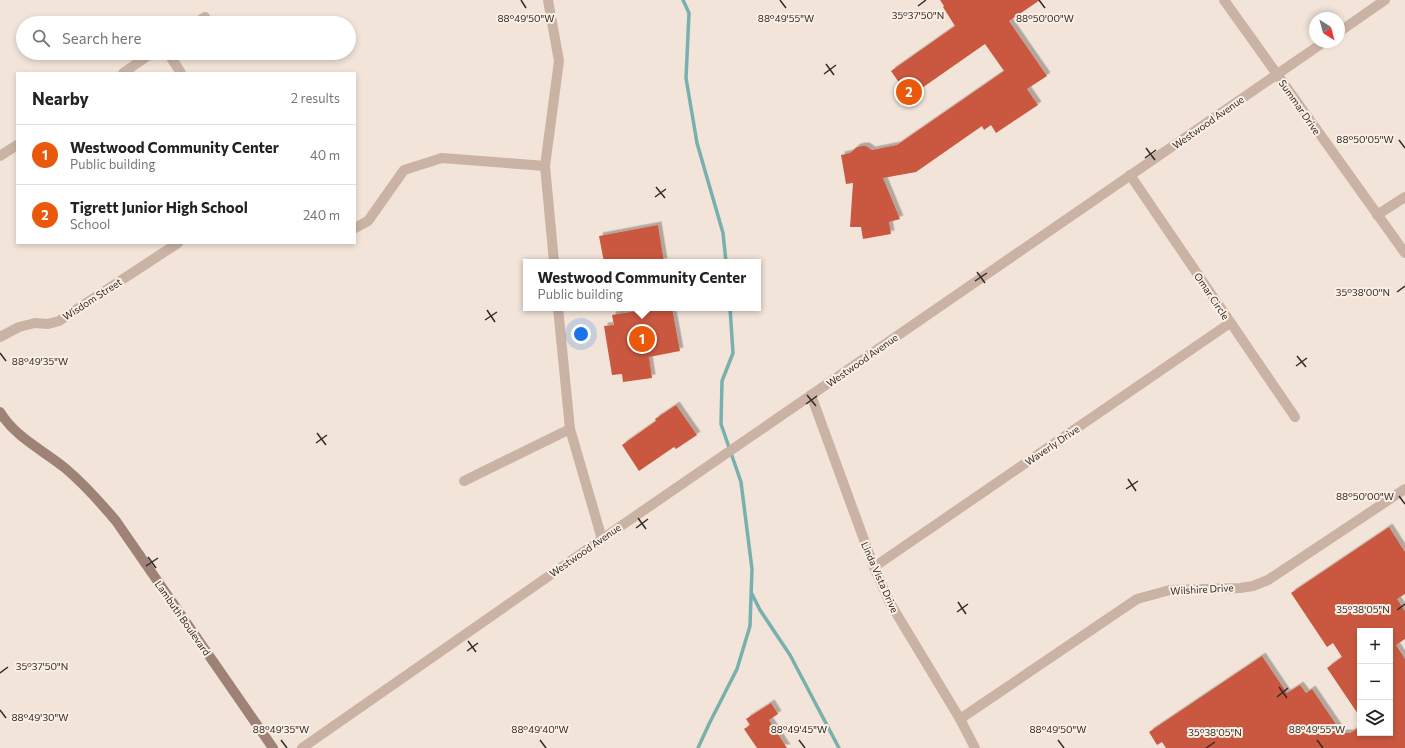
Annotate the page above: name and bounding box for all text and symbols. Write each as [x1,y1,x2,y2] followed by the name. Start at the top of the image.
[892,9,944,21] text: 35°37'50"N
[497,12,555,24] text: 88°49'50"W
[758,12,814,24] text: 88°49'55"W
[1016,12,1074,24] text: 88°50'00"W
[1309,12,1345,48] north arrow
[16,16,356,60] search box
[30,27,52,49] icon: search
[62,29,141,47] text: Search here
[896,77,922,107] pin: 2
[1277,77,1323,137] street label: Summar Drive
[32,88,89,109] text: Nearby
[291,90,340,106] text: 2 results
[1170,93,1246,151] street label: Westwood Avenue
[1336,133,1394,145] text: 88°50'05"W
[70,138,279,156] text: Westwood Community Center
[42,147,48,163] text: 1
[310,147,340,163] text: 40 m
[70,156,156,172] text: Public building
[70,198,248,216] text: Tigrett Junior High School
[41,207,49,223] text: 2
[303,207,340,223] text: 240 m
[70,216,110,232] text: School
[523,259,761,311] popup
[538,268,746,286] text: Westwood Community Center
[1192,270,1232,322] street label: Omar Circle
[60,275,124,323] street label: Wisdom Street
[538,286,623,302] text: Public building
[1336,286,1390,298] text: 35°38'00"N
[571,324,591,344] your location
[629,324,655,354] pin: 1
[824,331,900,389] street label: Westwood Avenue
[12,355,68,367] text: 88°49'35"W
[1023,422,1081,468] street label: Waverly Drive
[1336,490,1394,502] text: 88°50'00"W
[547,521,623,579] street label: Westwood Avenue
[859,540,901,614] street label: Linda Vista Drive
[153,578,213,658] street label: Lambuth Boulevard
[1170,581,1234,597] street label: Wilshire Drive
[1336,603,1390,615] text: 35°38'05"N
[1357,628,1393,736] map controls
[1357,628,1393,664] button: +
[16,660,68,672] text: 35°37'50"N
[1357,664,1393,700] button: −
[1357,700,1393,736] button: layers
[11,711,69,723] text: 88°49'30"W
[253,723,309,735] text: 88°49'35"W
[511,723,569,735] text: 88°49'40"W
[771,723,827,735] text: 88°49'45"W
[1029,723,1087,735] text: 88°49'50"W
[1289,723,1345,735] text: 88°49'55"W
[1188,726,1242,738] text: 35°38'05"N

